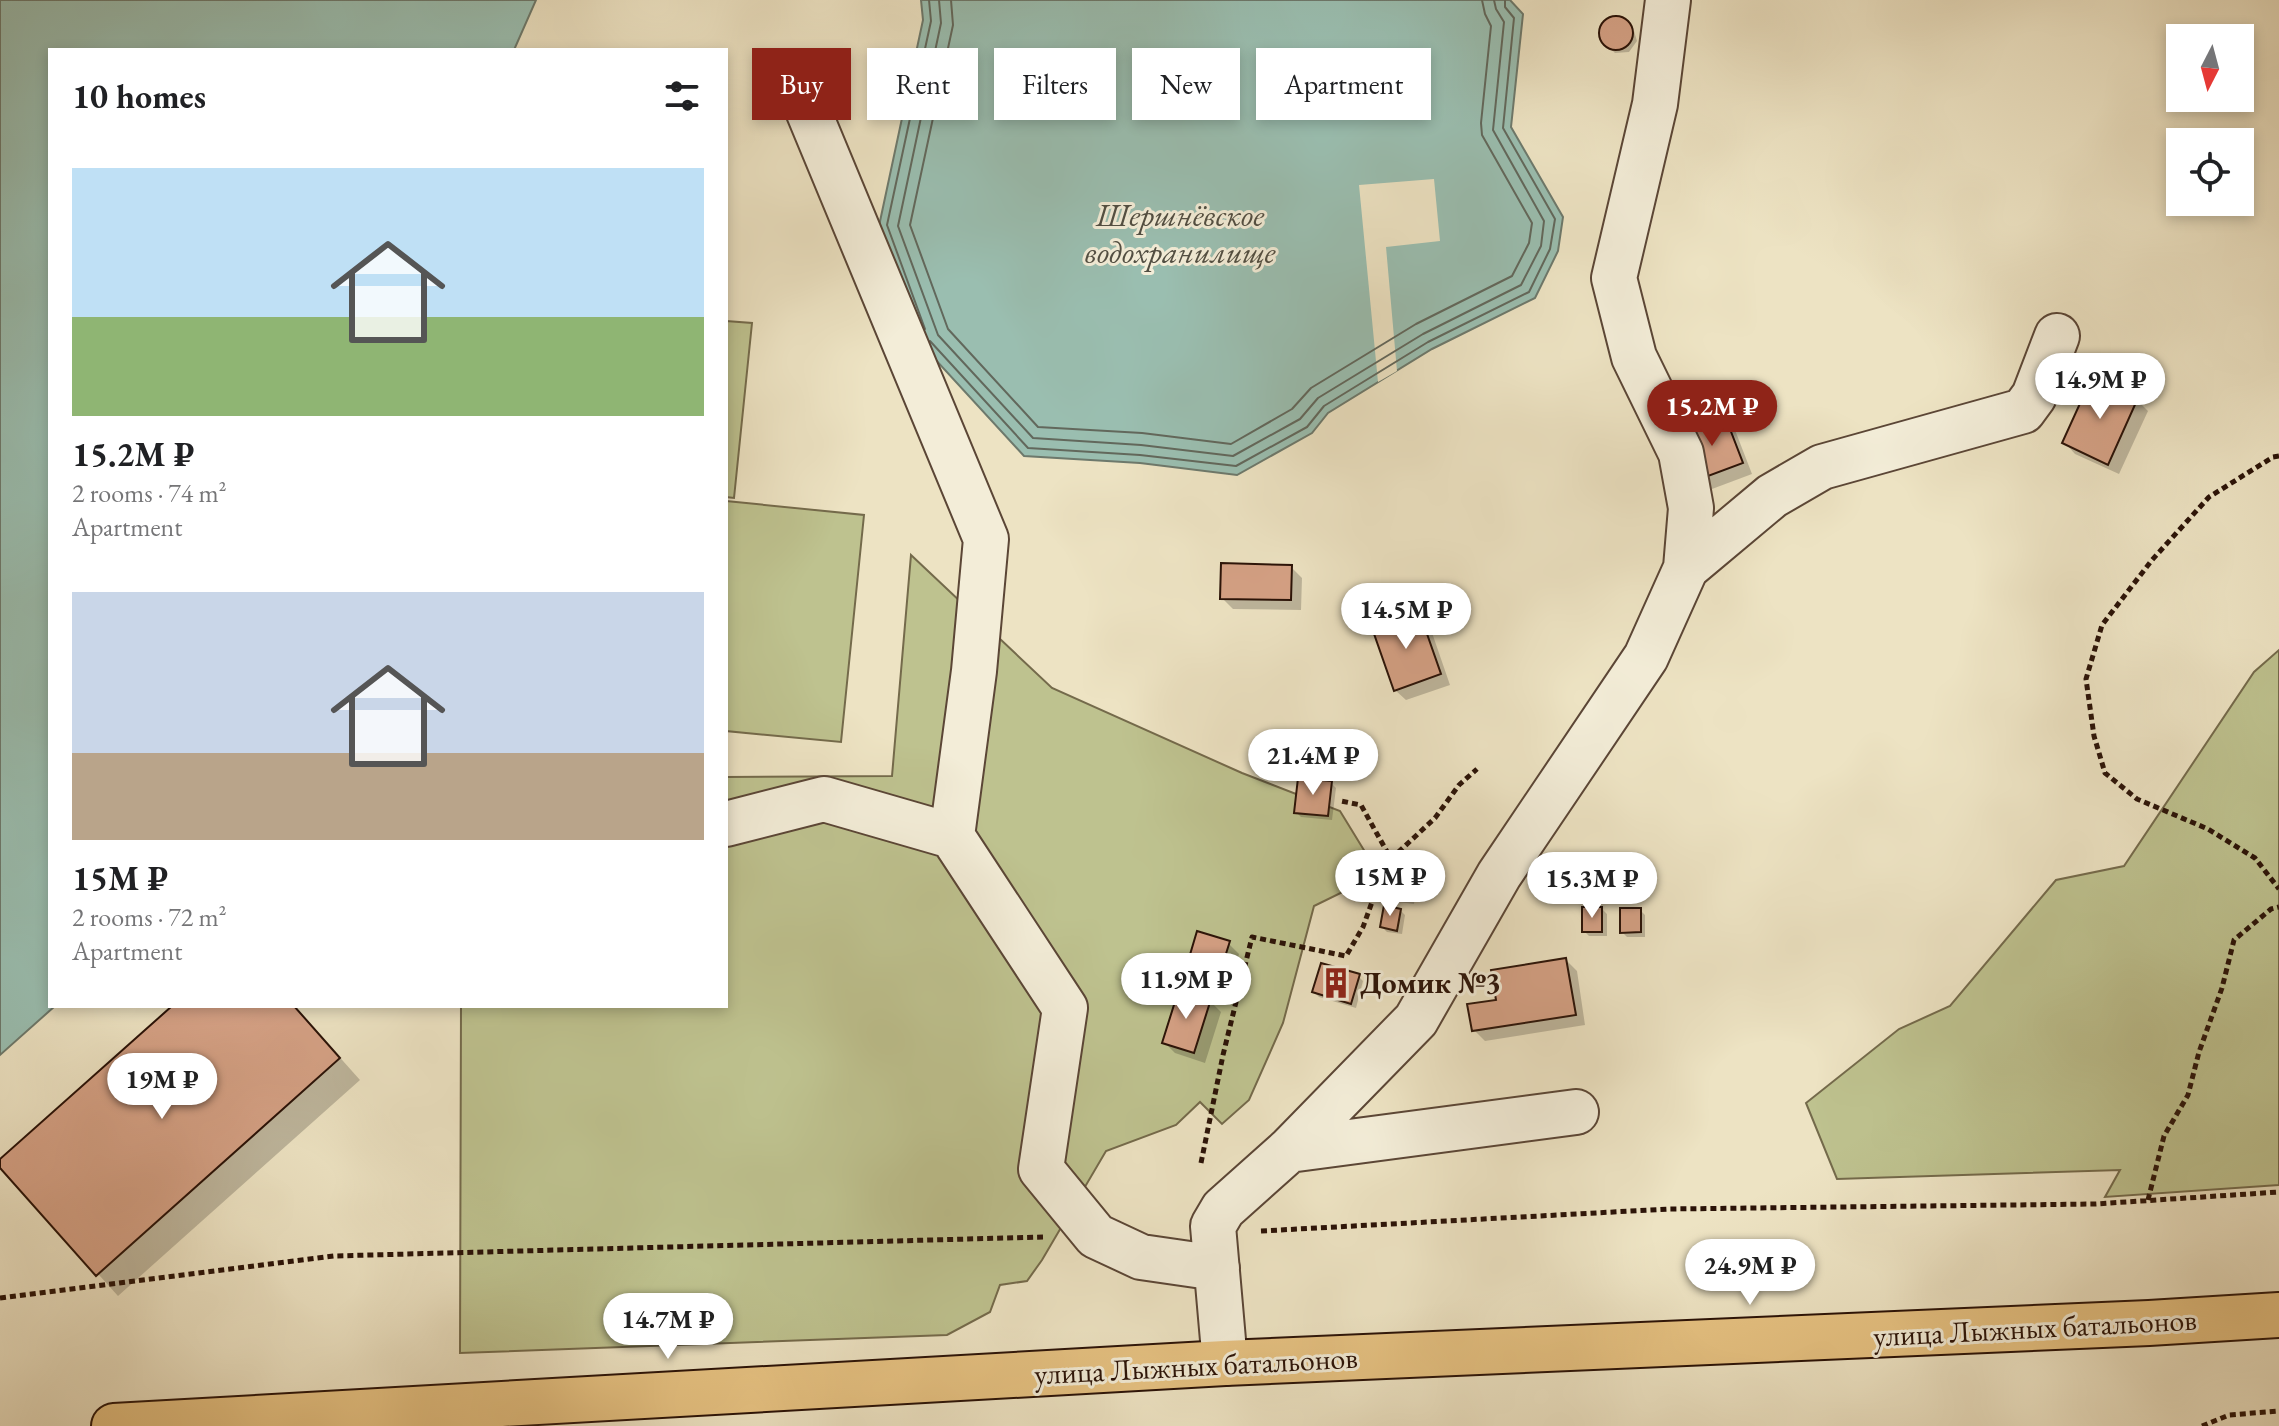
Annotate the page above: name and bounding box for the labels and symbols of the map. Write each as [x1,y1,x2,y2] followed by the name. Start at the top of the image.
[2166,24,2254,112] north arrow
[1085,194,1276,273] water label: Шершнёвское водохранилище
[2026,353,2174,421] pin: 14.9M ₽
[1638,380,1786,448] pin: 15.2M ₽
[1332,583,1480,651] pin: 14.5M ₽
[1239,729,1387,797] pin: 21.4M ₽
[1334,850,1446,918] pin: 15M ₽
[1518,852,1666,920] pin: 15.3M ₽
[1112,953,1260,1021] pin: 11.9M ₽
[1360,963,1501,1002] place label: Домик №3
[1319,966,1353,1000] building icon: Домик №3
[106,1053,218,1121] pin: 19M ₽
[1676,1239,1824,1307] pin: 24.9M ₽
[594,1293,742,1361] pin: 14.7M ₽
[1872,1300,2198,1355] street label: улица Лыжных батальонов
[1033,1338,1359,1393] street label: улица Лыжных батальонов

